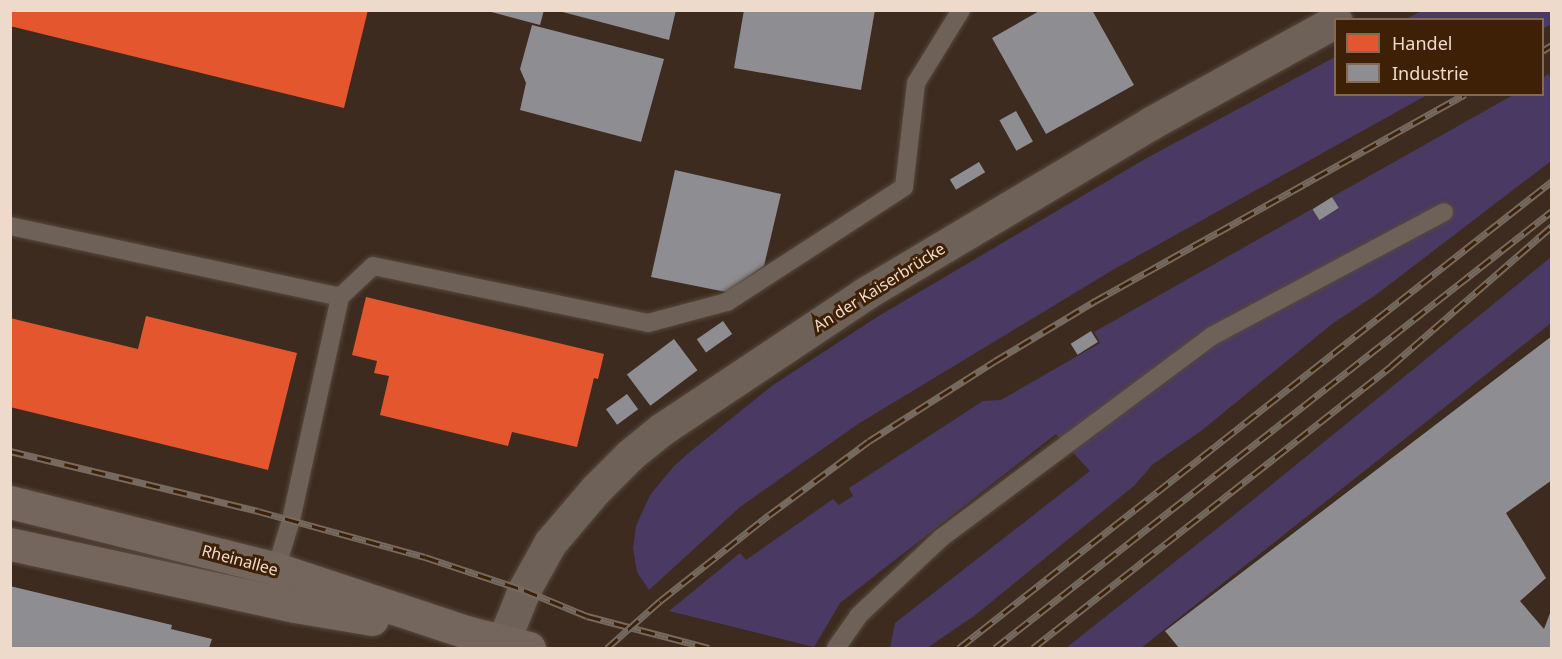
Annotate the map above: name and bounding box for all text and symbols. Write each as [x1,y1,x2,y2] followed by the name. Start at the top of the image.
[1334,18,1544,96] legend
[1392,31,1452,55] text: Handel
[1392,61,1469,85] text: Industrie
[810,239,948,335] street label: An der Kaiserbrücke
[200,541,280,579] street label: Rheinallee

